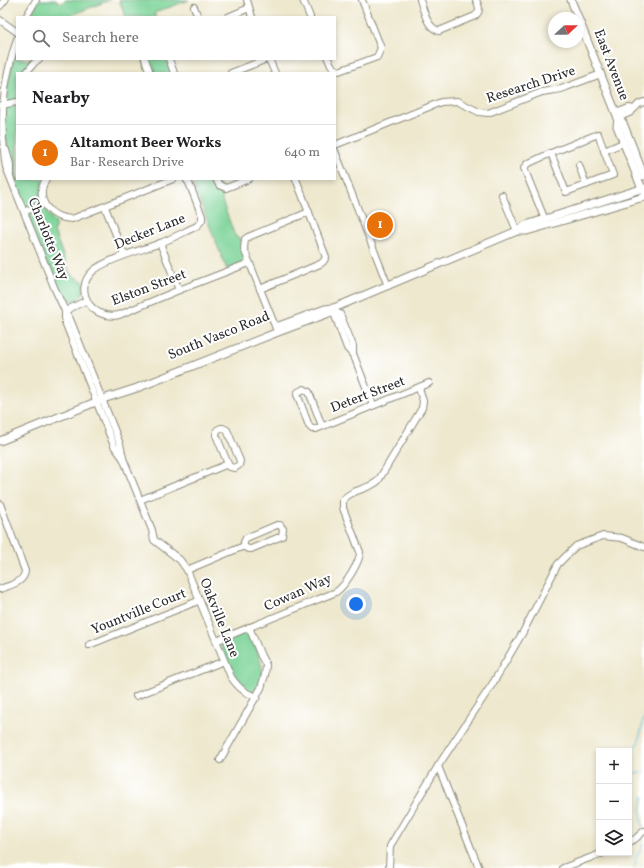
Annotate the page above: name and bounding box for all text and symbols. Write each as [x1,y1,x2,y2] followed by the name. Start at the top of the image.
[548,12,584,48] north arrow
[16,16,336,60] search box
[30,27,52,49] icon: search
[589,27,633,104] street label: East Avenue
[62,28,139,49] text: Search here
[484,62,578,108] street label: Research Drive
[32,87,90,110] text: Nearby
[70,133,221,154] text: Altamont Beer Works
[42,144,48,162] text: 1
[284,144,320,162] text: 640 m
[70,154,184,172] text: Bar · Research Drive
[23,195,73,284] street label: Charlotte Way
[112,209,189,255] street label: Decker Lane
[367,210,393,240] pin: 1
[109,265,189,311] street label: Elston Street
[165,307,273,365] street label: South Vasco Road
[328,372,408,418] street label: Detert Street
[261,569,335,616] street label: Cowan Way
[194,575,244,661] street label: Oakville Lane
[89,584,189,640] street label: Yountville Court
[346,594,366,614] your location
[596,748,632,856] map controls
[596,748,632,784] button: +
[596,784,632,820] button: −
[596,820,632,856] button: layers

